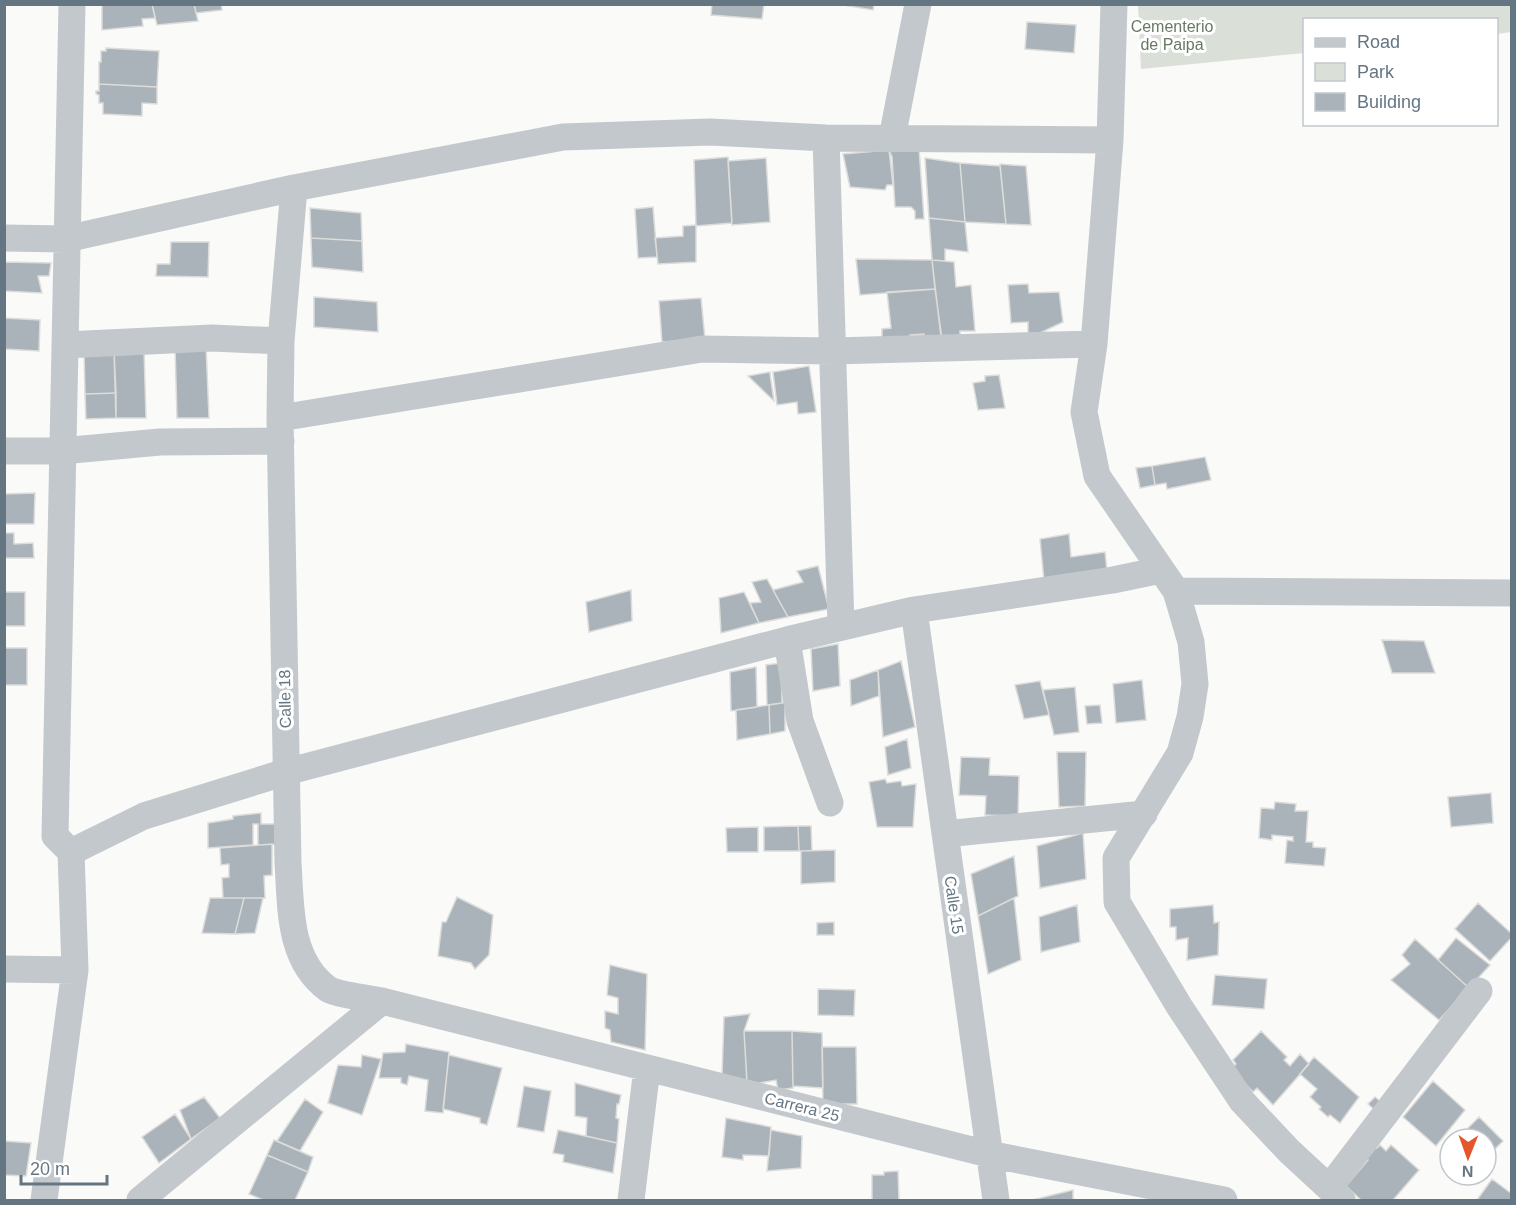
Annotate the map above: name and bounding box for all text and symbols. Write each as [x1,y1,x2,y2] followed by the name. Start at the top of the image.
[1131,18,1213,53] park label: Cementerio de Paipa
[1303,18,1498,126] legend
[1357,32,1400,52] text: Road
[1357,62,1395,82] text: Park
[1357,92,1421,112] text: Building
[276,669,294,728] street label: Calle 18
[941,875,967,935] street label: Calle 15
[763,1090,841,1125] street label: Carrera 25
[1438,1127,1498,1187] north arrow
[21,1148,106,1186] scale bar
[30,1159,70,1179] text: 20 m
[1462,1163,1474,1180] text: N

